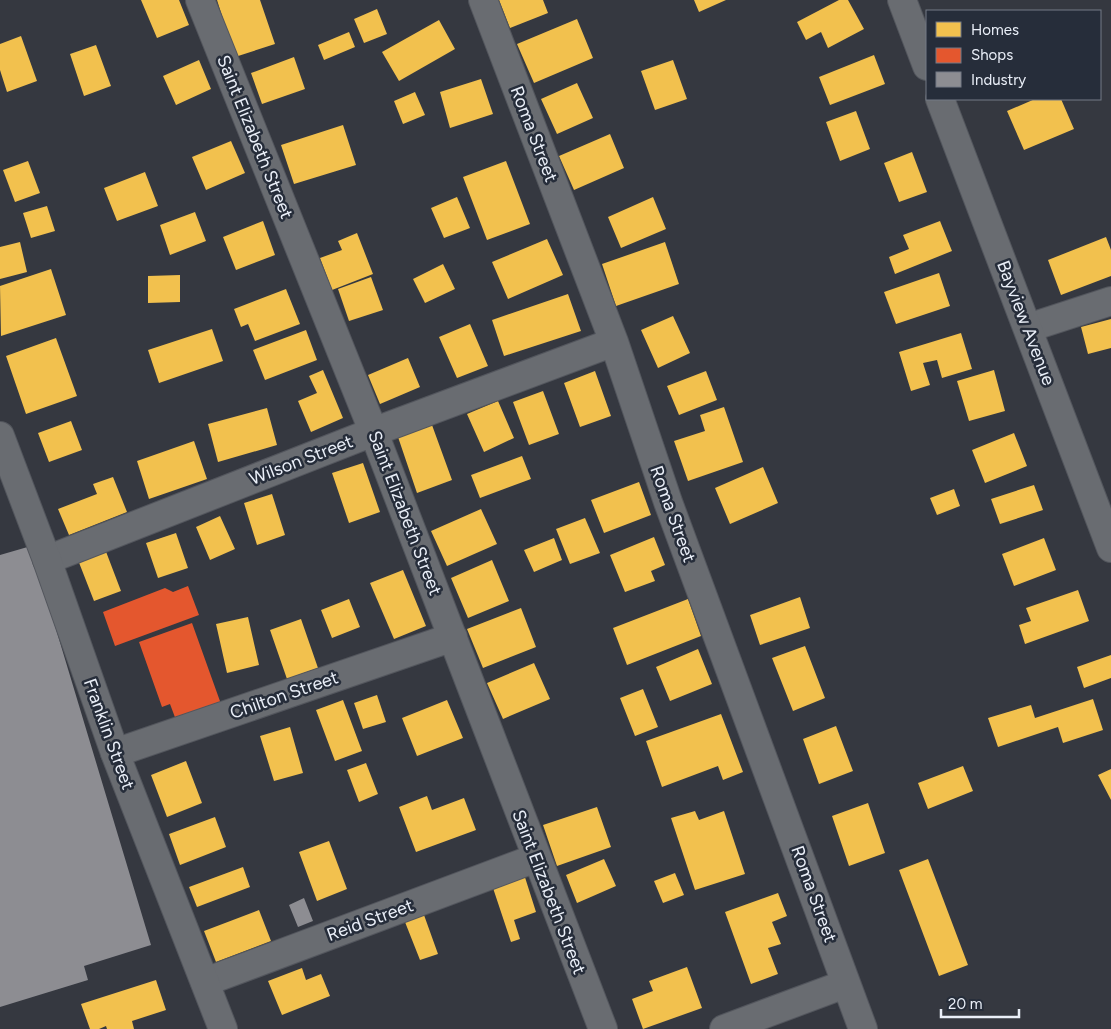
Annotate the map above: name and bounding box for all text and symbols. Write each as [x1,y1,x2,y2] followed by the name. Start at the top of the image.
[926,10,1101,100] legend
[971,21,1019,39] text: Homes
[971,46,1013,64] text: Shops
[212,52,298,222] street label: Saint Elizabeth Street
[971,71,1026,89] text: Industry
[506,83,562,185] street label: Roma Street
[992,257,1060,389] street label: Bayview Avenue
[363,428,447,599] street label: Saint Elizabeth Street
[246,430,356,490] street label: Wilson Street
[645,463,701,565] street label: Roma Street
[227,666,341,724] street label: Chilton Street
[79,675,139,793] street label: Franklin Street
[507,807,591,978] street label: Saint Elizabeth Street
[786,843,842,945] street label: Roma Street
[324,894,417,946] street label: Reid Street
[941,986,1018,1018] scale bar
[948,995,982,1013] text: 20 m

